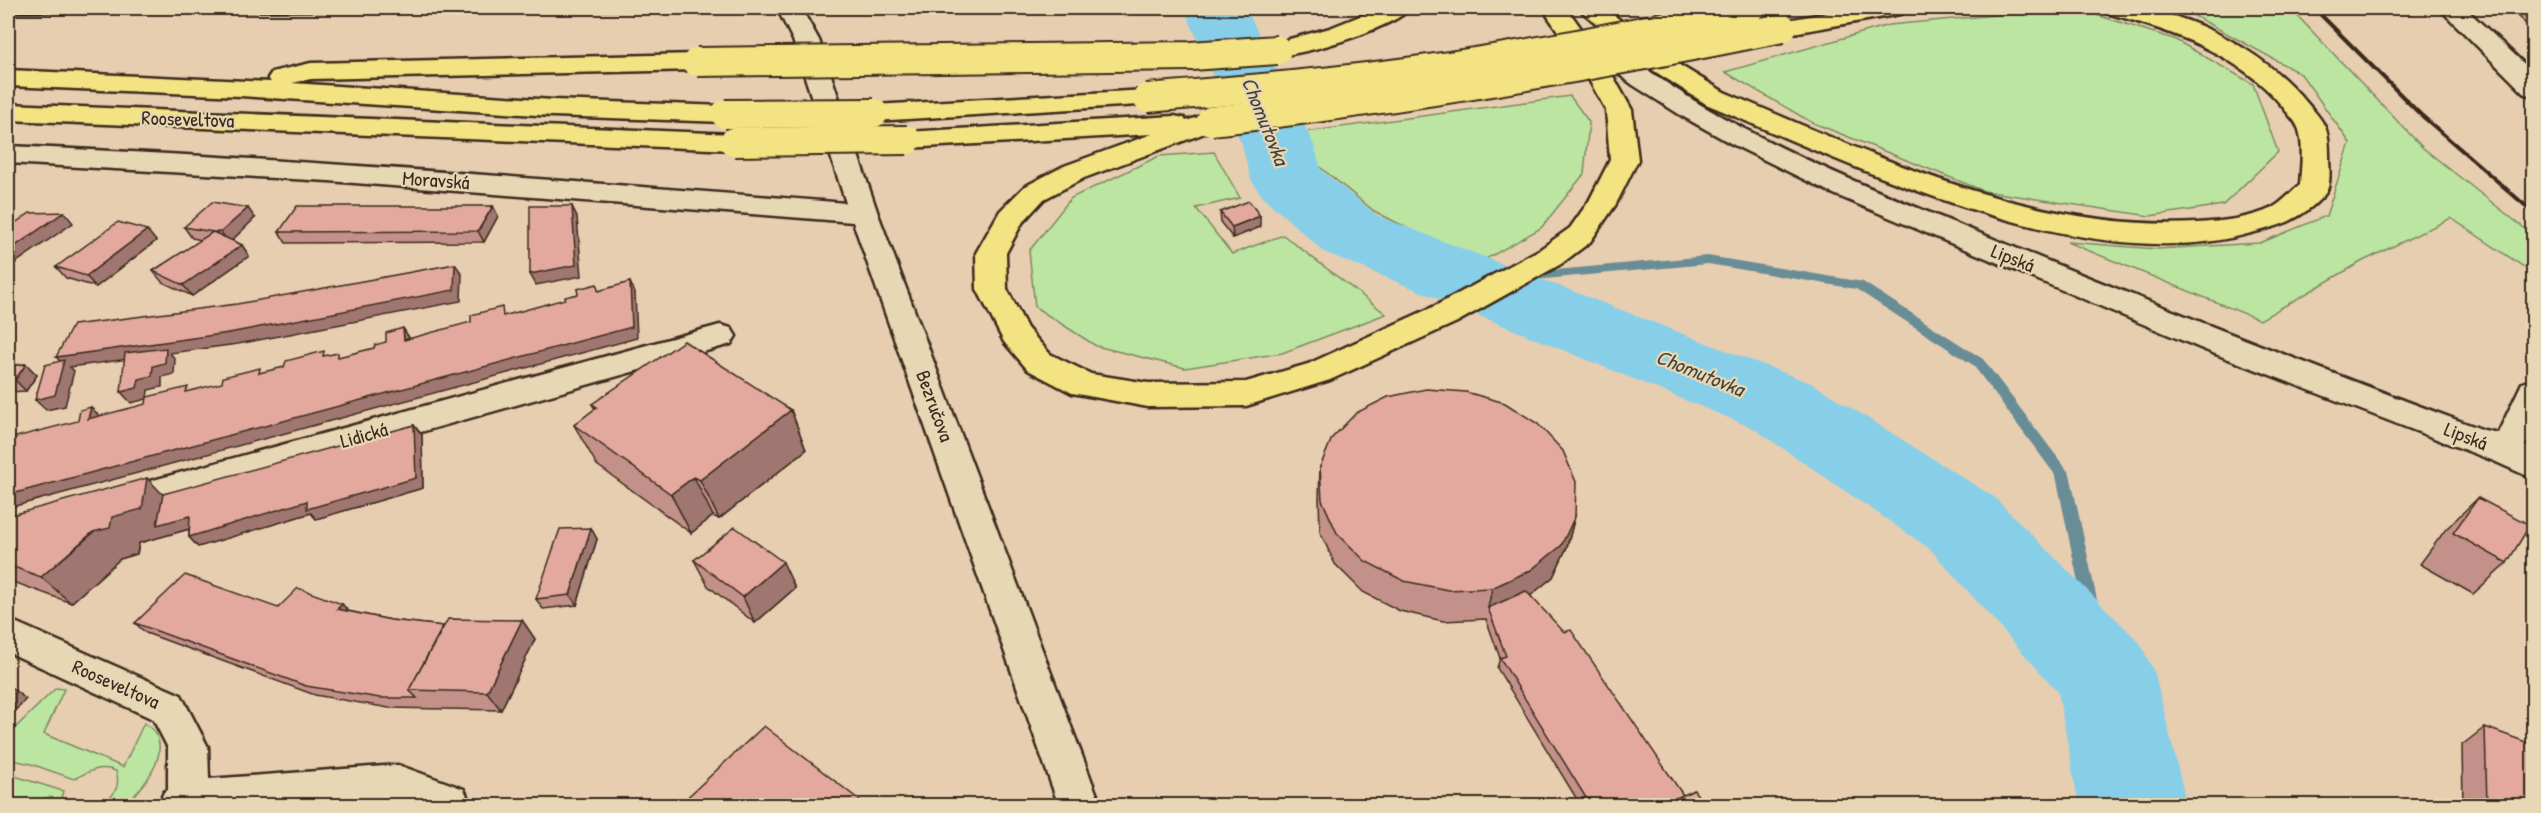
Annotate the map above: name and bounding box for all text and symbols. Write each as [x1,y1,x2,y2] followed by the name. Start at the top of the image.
[1235,72,1297,172] water label: Chomutovka
[141,103,235,134] street label: Rooseveltova
[402,164,471,195] street label: Moravská
[1988,237,2039,278] street label: Lipská
[1652,342,1751,404] water label: Chomutovka
[910,366,961,445] street label: Bezručova
[337,415,391,454] street label: Lidická
[2441,415,2492,456] street label: Lipská
[68,652,164,715] street label: Rooseveltova

